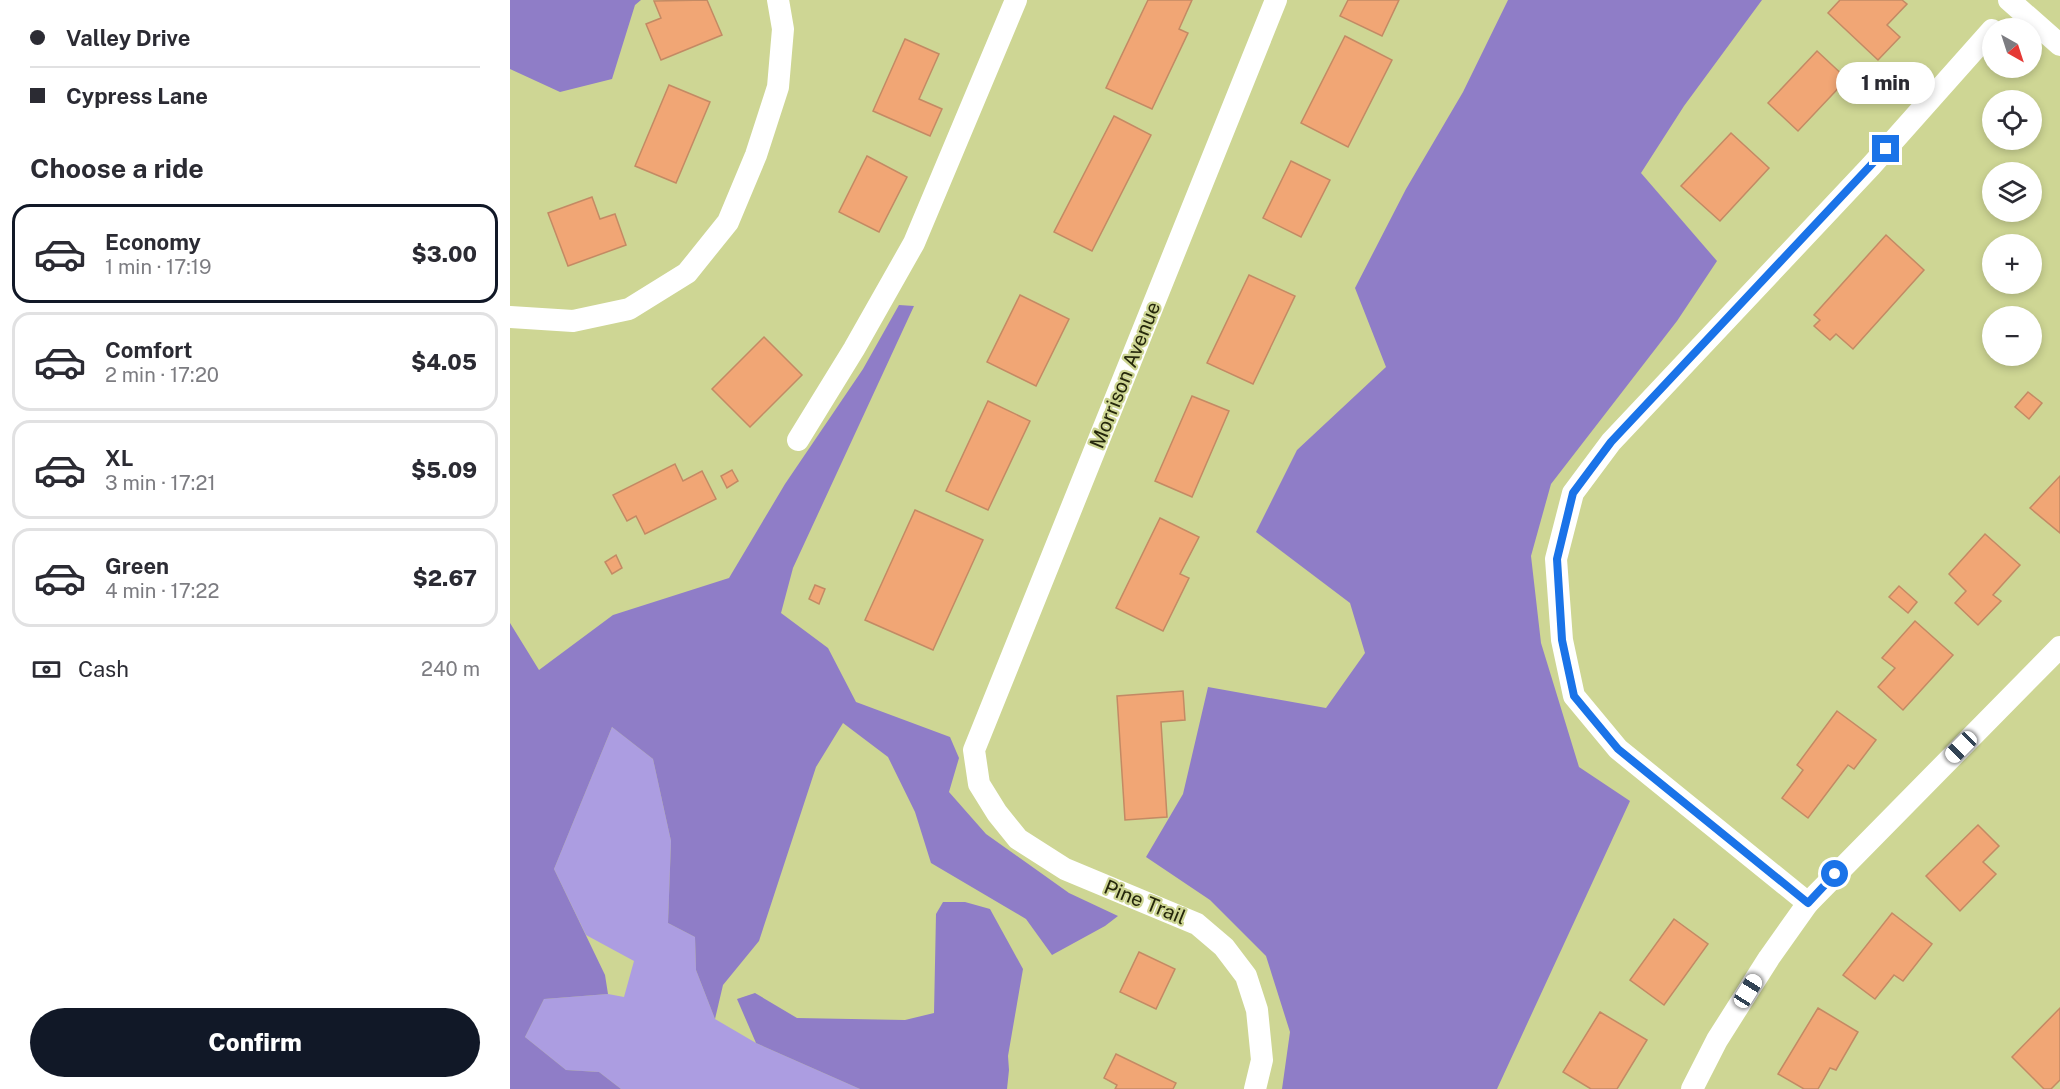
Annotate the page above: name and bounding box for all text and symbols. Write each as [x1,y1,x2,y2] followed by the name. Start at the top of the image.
[1982,18,2042,78] north arrow
[1982,18,2042,366] map controls
[66,25,190,51] text: Valley Drive
[1836,62,1936,104] callout: 1 min
[1861,71,1910,95] text: 1 min
[66,83,208,109] text: Cypress Lane
[1982,90,2042,150] button: locate
[1872,135,1899,162] route end
[30,152,204,184] text: Choose a ride
[1982,162,2042,222] button: layers
[33,227,87,281] icon: car
[105,229,201,255] text: Economy
[1982,234,2042,294] button: +
[411,241,477,267] text: $3.00
[105,255,211,279] text: 1 min · 17:19
[1085,298,1165,452] street label: Morrison Avenue
[1982,306,2042,366] button: −
[33,335,87,389] icon: car
[105,337,192,363] text: Comfort
[411,349,477,375] text: $4.05
[105,363,219,387] text: 2 min · 17:20
[33,443,87,497] icon: car
[105,445,133,471] text: XL
[411,457,477,483] text: $5.09
[105,471,216,495] text: 3 min · 17:21
[33,551,87,605] icon: car
[105,553,169,579] text: Green
[412,565,477,591] text: $2.67
[105,579,219,603] text: 4 min · 17:22
[30,653,63,686] icon: cash
[78,656,129,682] text: Cash
[421,657,480,681] text: 240 m
[1942,728,1980,766] car
[1821,860,1848,887] route start
[1100,875,1190,929] street label: Pine Trail
[1731,971,1765,1011] car
[30,1008,480,1077] button: Confirm

